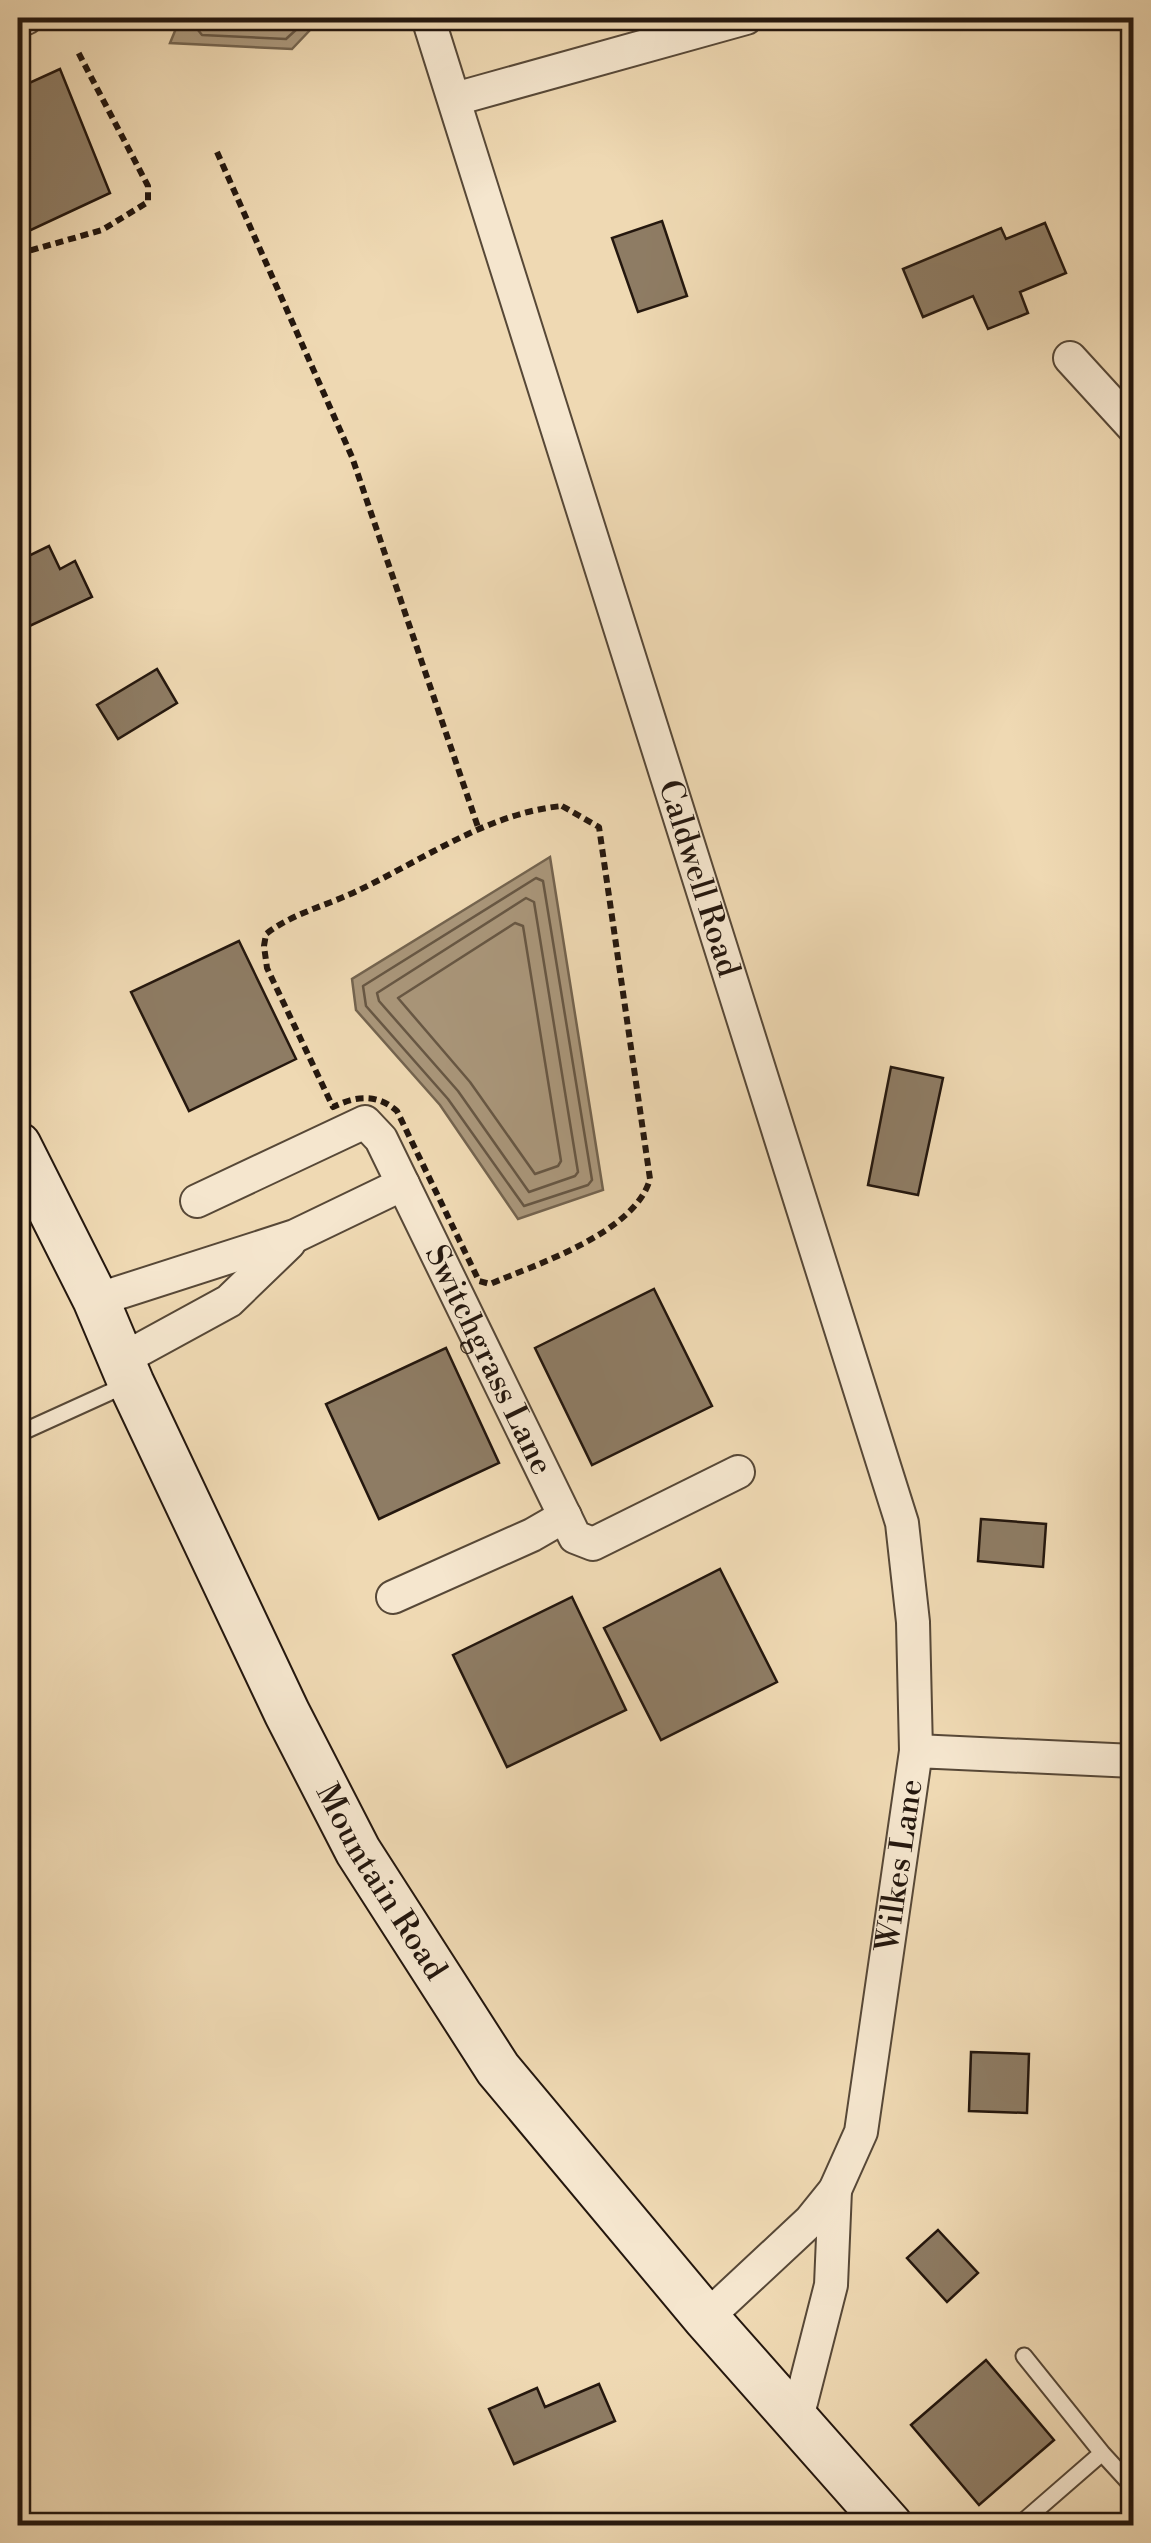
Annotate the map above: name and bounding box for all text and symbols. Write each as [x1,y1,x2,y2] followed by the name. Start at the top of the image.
[649,775,749,982] street label: Caldwell Road
[416,1239,562,1482] street label: Switchgrass Lane
[867,1776,932,1955] street label: Wilkes Lane
[307,1777,455,1987] street label: Mountain Road

